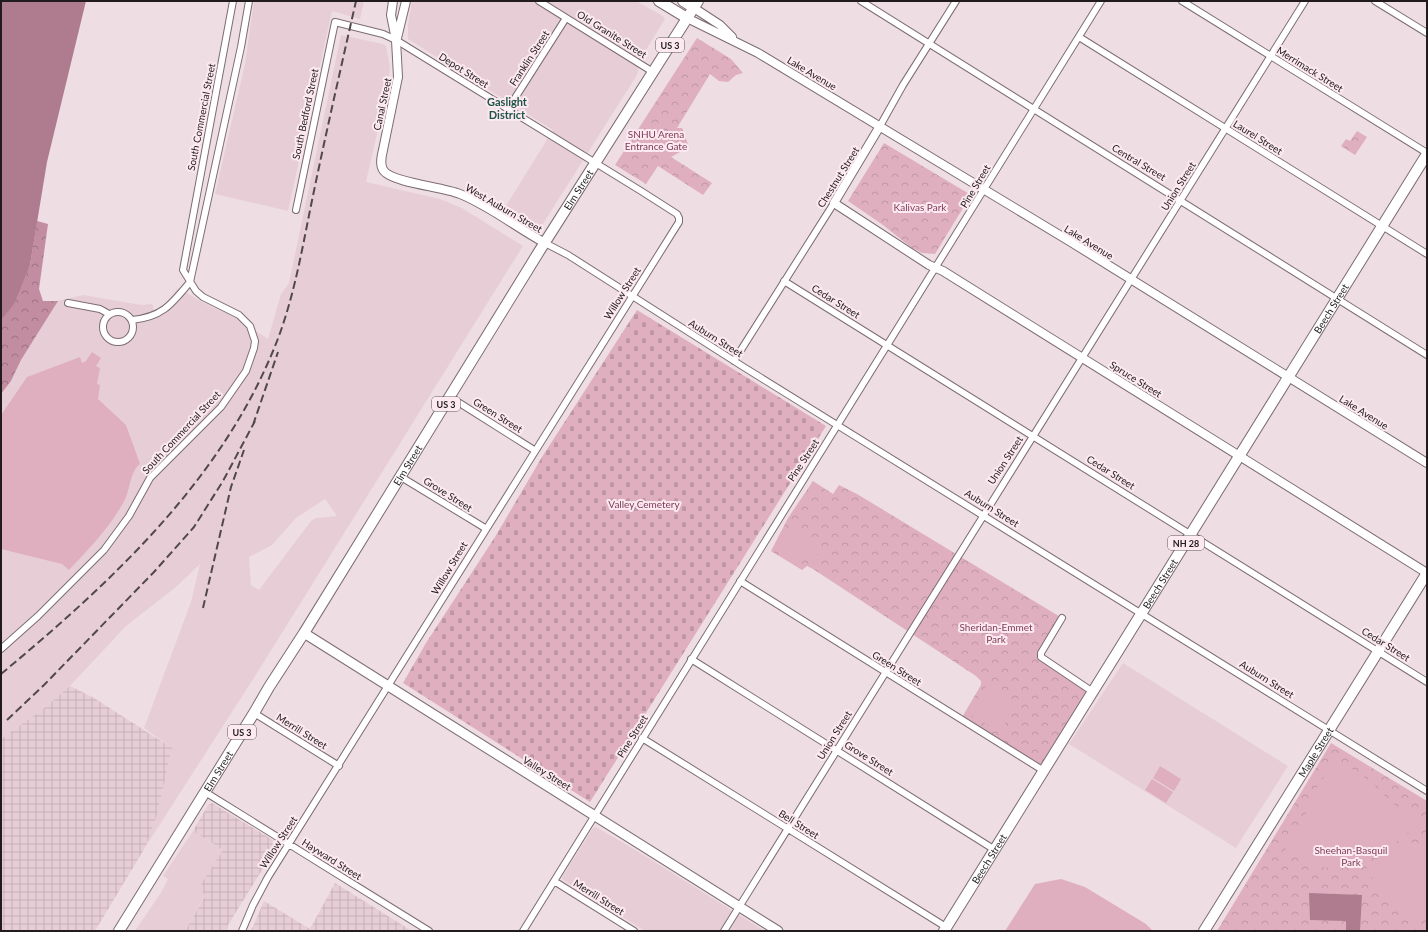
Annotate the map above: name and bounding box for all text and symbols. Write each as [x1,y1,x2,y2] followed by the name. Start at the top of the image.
[575,8,649,60] street label: Old Granite Street
[507,28,552,88] street label: Franklin Street
[656,38,684,52] road number: US 3
[1275,44,1346,94] street label: Merrimack Street
[437,50,491,90] street label: Depot Street
[785,54,839,92] street label: Lake Avenue
[185,62,217,172] street label: South Commercial Street
[290,67,321,161] street label: South Bedford Street
[371,76,394,131] street label: Canal Street
[487,95,528,121] district label: Gaslight District
[1231,117,1285,157] street label: Laurel Street
[625,128,687,152] park label: SNHU Arena Entrance Gate
[1110,141,1168,183] street label: Central Street
[815,144,862,209] street label: Chestnut Street
[1158,159,1198,213] street label: Union Street
[957,162,993,210] street label: Pine Street
[561,167,596,212] street label: Elm Street
[463,181,545,235] street label: West Auburn Street
[894,201,947,213] park label: Kalivas Park
[1062,222,1116,262] street label: Lake Avenue
[601,264,643,321] street label: Willow Street
[810,281,863,321] street label: Cedar Street
[1311,281,1351,336] street label: Beech Street
[687,317,746,360] street label: Auburn Street
[1108,358,1165,400] street label: Spruce Street
[139,388,223,476] street label: South Commercial Street
[1337,392,1391,432] street label: Lake Avenue
[471,395,525,435] street label: Green Street
[432,397,460,411] road number: US 3
[985,433,1025,486] street label: Union Street
[785,436,821,483] street label: Pine Street
[390,442,425,488] street label: Elm Street
[1085,452,1138,492] street label: Cedar Street
[421,474,475,514] street label: Grove Street
[963,487,1022,530] street label: Auburn Street
[608,498,681,510] park label: Valley Cemetery
[1168,536,1204,550] road number: NH 28
[429,539,470,597] street label: Willow Street
[1140,556,1180,611] street label: Beech Street
[959,621,1033,645] park label: Sheridan-Emmet Park
[1360,624,1413,664] street label: Cedar Street
[870,648,924,688] street label: Green Street
[1238,658,1297,701] street label: Auburn Street
[814,708,854,762] street label: Union Street
[274,711,330,752] street label: Merrill Street
[614,712,650,760] street label: Pine Street
[1296,724,1336,779] street label: Maple Street
[228,725,256,739] road number: US 3
[842,738,896,778] street label: Grove Street
[201,748,235,794] street label: Elm Street
[521,753,574,793] street label: Valley Street
[777,807,822,841] street label: Bell Street
[257,813,299,870] street label: Willow Street
[969,831,1009,886] street label: Beech Street
[300,836,364,882] street label: Hayward Street
[1315,844,1387,868] park label: Sheehan-Basquil Park
[571,877,627,918] street label: Merrill Street

